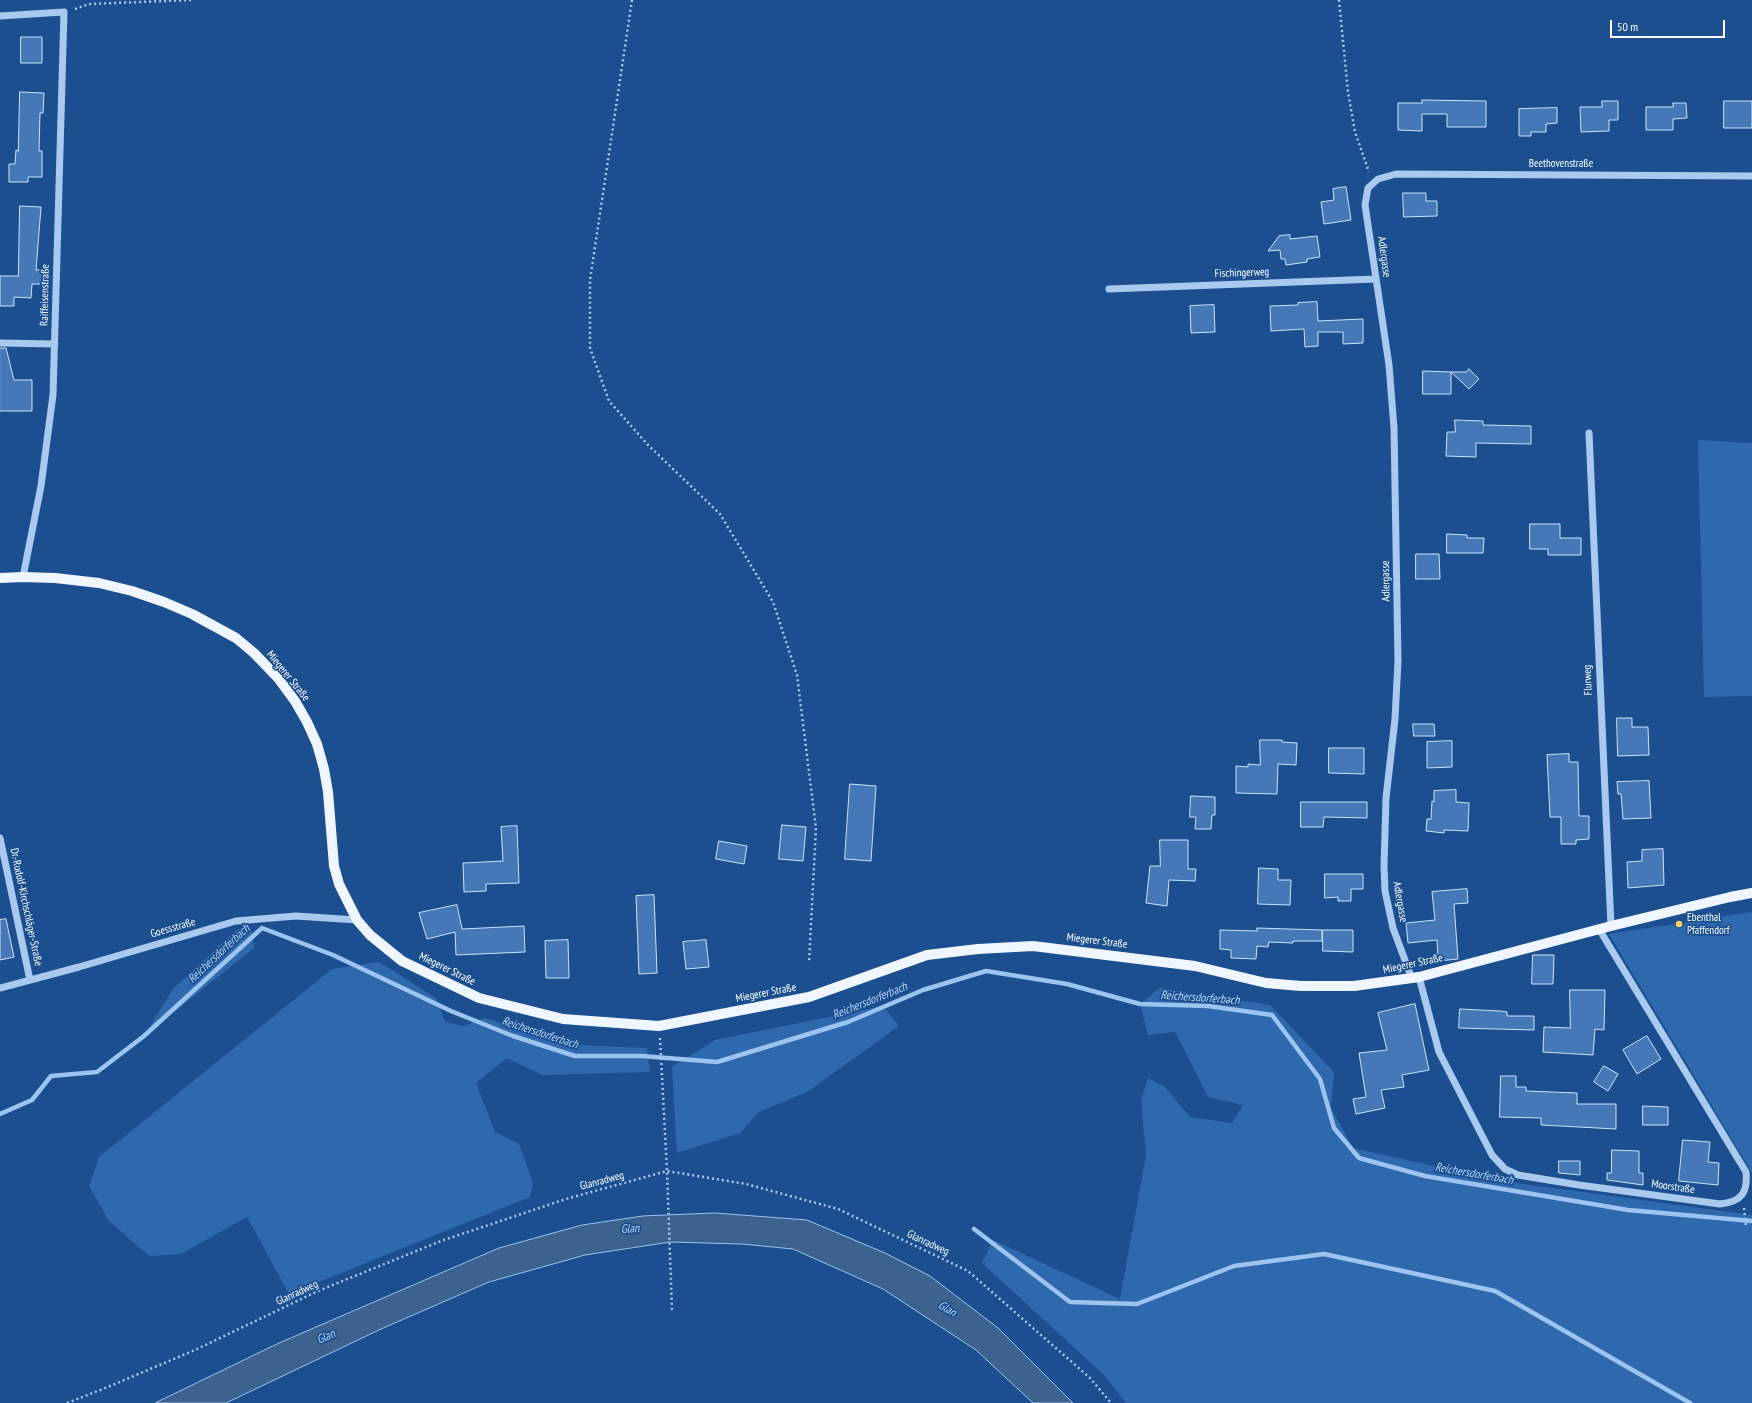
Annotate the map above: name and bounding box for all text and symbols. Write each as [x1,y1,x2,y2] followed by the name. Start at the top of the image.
[1612,12,1727,38] scale bar
[1617,19,1638,34] text: 50 m
[1529,157,1593,171] street label: Beethovenstraße
[1375,236,1393,278] street label: Adlergasse
[38,264,52,326] street label: Raiffeisenstraße
[1215,265,1269,281] street label: Fischingerweg
[1379,560,1393,602] street label: Adlergasse
[264,648,312,704] street label: Miegerer Straße
[1581,665,1595,695] street label: Flurweg
[7,847,45,967] street label: Dr.-Rudolf-Kirchschläger-Straße
[1390,881,1410,923] street label: Adlergasse
[1687,911,1729,937] place label: Ebenthal Pfaffendorf
[149,915,197,941] street label: Goessstraße
[1674,919,1684,929] marker: Ebenthal Pfaffendorf
[185,922,253,986] water label: Reichersdorferbach
[1066,931,1128,951] street label: Miegerer Straße
[417,950,477,988] street label: Miegerer Straße
[1382,951,1444,977] street label: Miegerer Straße
[831,979,909,1023] water label: Reichersdorferbach
[735,981,797,1005] street label: Miegerer Straße
[1160,988,1240,1008] water label: Reichersdorferbach
[500,1014,580,1052] water label: Reichersdorferbach
[1434,1160,1514,1188] water label: Reichersdorferbach
[579,1169,625,1193] street label: Glanradweg
[1650,1177,1696,1197] street label: Moorstraße
[620,1221,640,1237] water label: Glan
[905,1228,951,1258] street label: Glanradweg
[274,1278,320,1308] street label: Glanradweg
[935,1298,959,1320] water label: Glan
[314,1327,338,1347] water label: Glan

